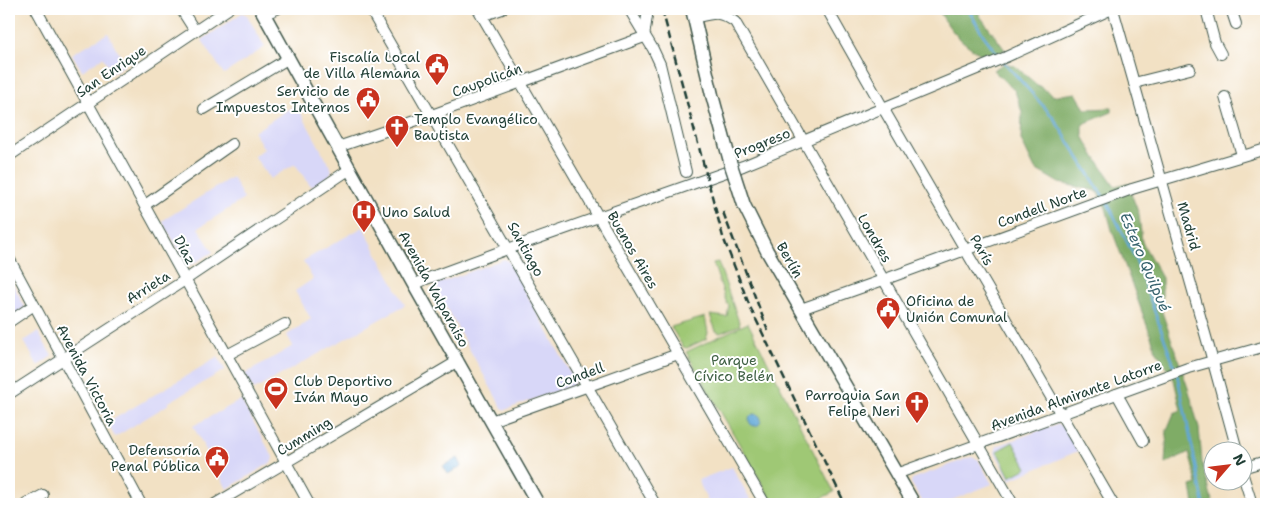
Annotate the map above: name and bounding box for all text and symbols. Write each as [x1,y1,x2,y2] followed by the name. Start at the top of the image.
[73,41,149,101] street label: San Enrique
[303,48,421,82] place label: Fiscalía Local de Villa Alemana
[424,52,450,86] public building icon: Fiscalía Local de Villa Alemana
[449,59,525,101] street label: Caupolicán
[216,82,350,116] place label: Servicio de Impuestos Internos
[355,86,381,120] public building icon: Servicio de Impuestos Internos
[414,110,538,144] place label: Templo Evangélico Bautista
[384,114,410,148] church icon: Templo Evangélico Bautista
[731,124,793,162] street label: Progreso
[995,183,1089,231] street label: Condell Norte
[351,199,377,233] hospital icon: Uno Salud
[1174,200,1205,252] street label: Madrid
[382,203,450,221] place label: Uno Salud
[604,208,663,292] street label: Buenos Aires
[1115,209,1175,315] water label: Estero Quilpué
[854,210,896,266] street label: Londres
[504,218,548,280] street label: Santiago
[395,228,473,350] street label: Avenida Valparaíso
[966,231,998,269] street label: París
[170,232,200,268] street label: Díaz
[773,239,808,282] street label: Berlín
[123,266,173,307] street label: Arrieta
[906,292,1008,326] place label: Oficina de Unión Comunal
[875,296,901,330] public building icon: Oficina de Unión Comunal
[53,321,121,429] street label: Avenida Victoria
[694,351,774,385] park label: Parque Cívico Belén
[988,356,1164,434] street label: Avenida Almirante Latorre
[553,358,607,392] street label: Condell
[294,372,392,406] place label: Club Deportivo Iván Mayo
[263,376,289,410] sports icon: Club Deportivo Iván Mayo
[805,386,900,420] place label: Parroquia San Felipe Neri
[904,390,930,424] church icon: Parroquia San Felipe Neri
[273,413,335,459] street label: Cumming
[1202,440,1252,490] north arrow
[111,441,200,475] place label: Defensoría Penal Pública
[204,445,230,479] public building icon: Defensoría Penal Pública
[1229,451,1250,469] text: N

